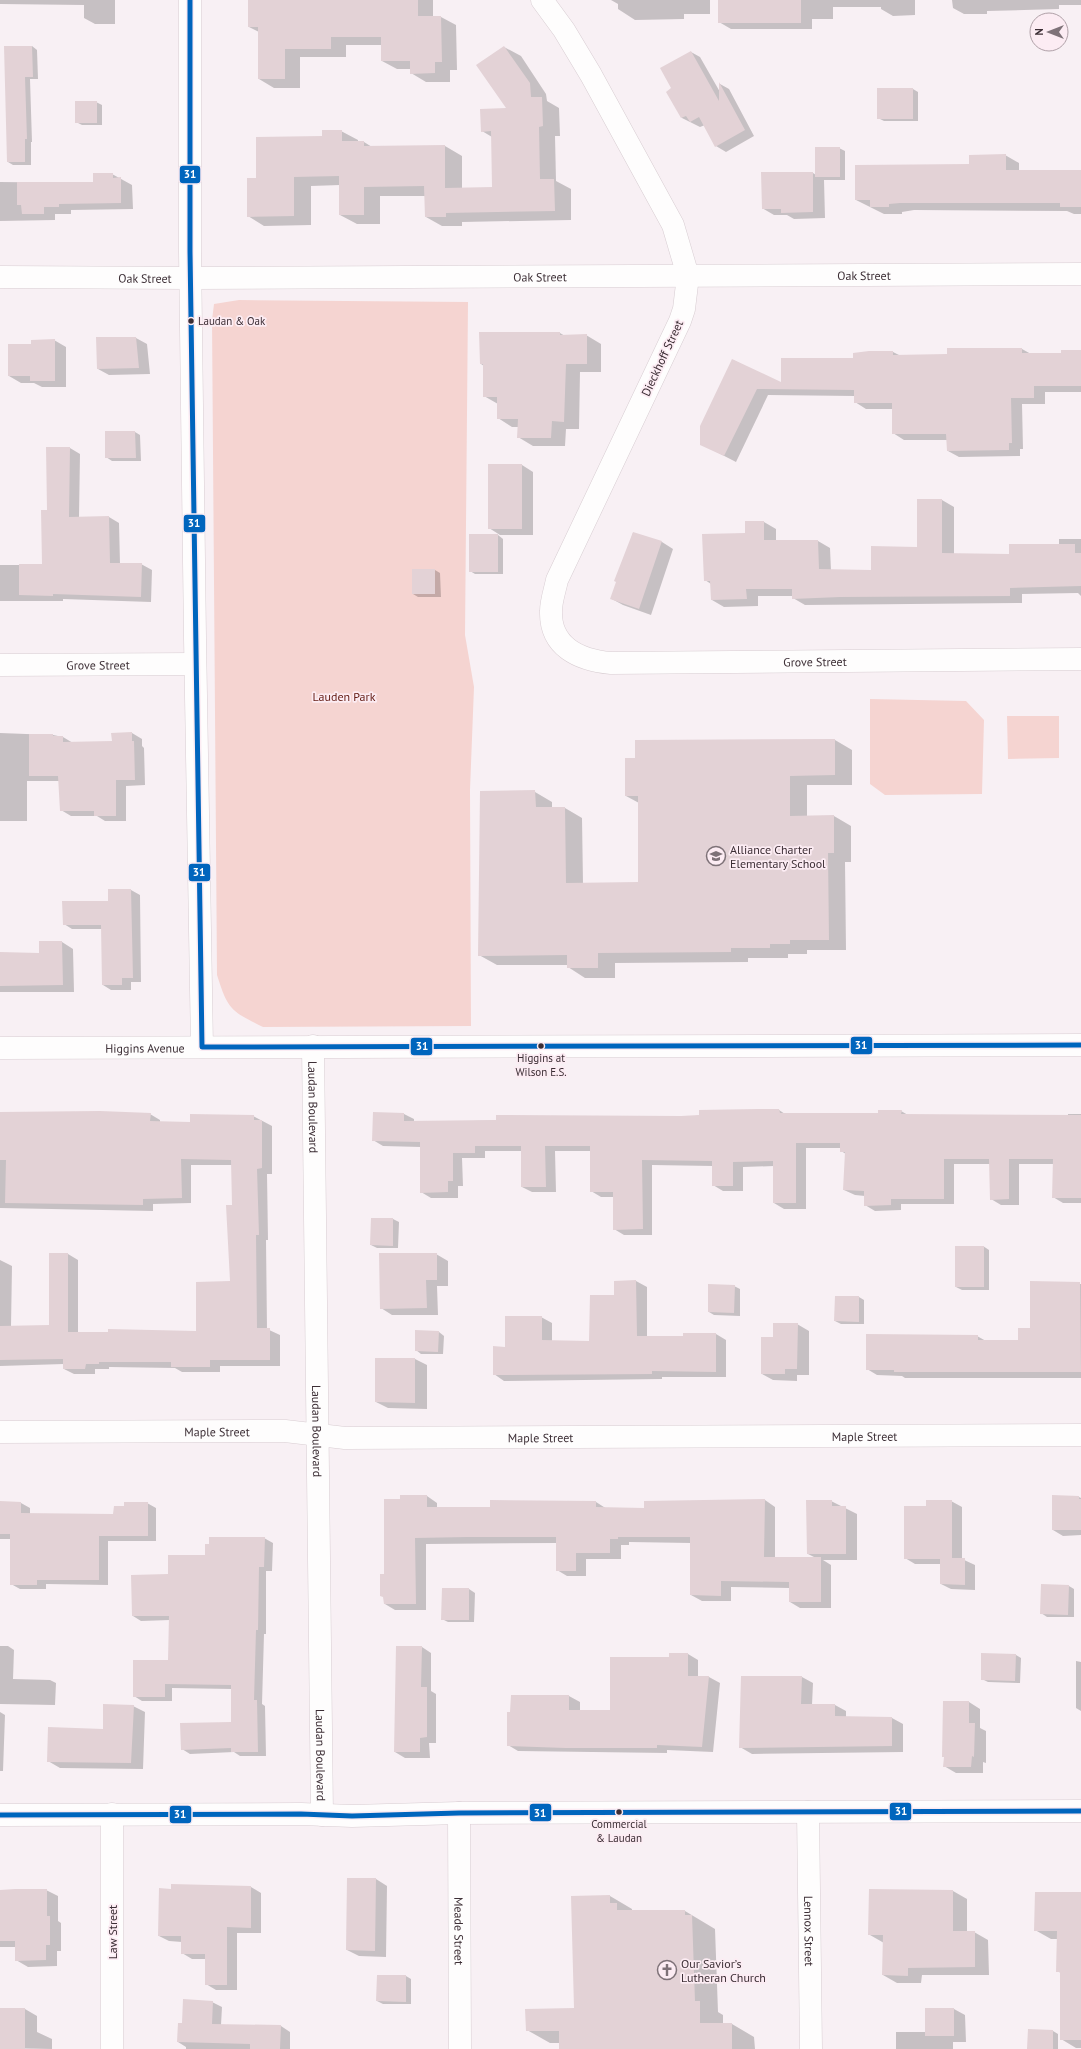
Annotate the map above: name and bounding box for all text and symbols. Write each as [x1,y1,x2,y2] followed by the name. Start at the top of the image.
[1029,12,1069,52] north arrow
[1032,28,1046,36] text: N
[179,165,201,184] line badge: 31
[184,167,196,181] text: 31
[837,267,891,283] street label: Oak Street
[513,269,567,284] street label: Oak Street
[118,270,172,285] street label: Oak Street
[198,314,266,328] place label: Laudan & Oak
[186,316,196,326] marker: Laudan & Oak
[638,317,686,399] street label: Dieckhoff Street
[183,514,206,533] line badge: 31
[188,516,200,530] text: 31
[783,653,847,669] street label: Grove Street
[66,657,130,672] street label: Grove Street
[313,689,376,704] park label: Lauden Park
[730,842,826,871] place label: Alliance Charter Elementary School
[705,845,727,867] school or university icon: Alliance Charter Elementary School
[188,863,211,882] line badge: 31
[193,865,205,879] text: 31
[850,1036,873,1055] line badge: 31
[410,1037,433,1056] line badge: 31
[855,1038,867,1052] text: 31
[416,1039,428,1053] text: 31
[105,1040,185,1055] street label: Higgins Avenue
[536,1041,546,1051] marker: Higgins at Wilson E.S.
[515,1051,567,1079] place label: Higgins at Wilson E.S.
[306,1061,322,1153] street label: Laudan Boulevard
[309,1385,326,1477] street label: Laudan Boulevard
[184,1424,250,1439] street label: Maple Street
[832,1428,897,1444] street label: Maple Street
[508,1430,573,1445] street label: Maple Street
[313,1709,329,1801] street label: Laudan Boulevard
[889,1802,912,1821] line badge: 31
[529,1803,552,1822] line badge: 31
[895,1804,907,1818] text: 31
[169,1805,192,1824] line badge: 31
[534,1806,546,1820] text: 31
[174,1807,186,1821] text: 31
[614,1807,624,1817] marker: Commercial & Laudan
[591,1817,648,1845] place label: Commercial & Laudan
[802,1896,817,1966] street label: Lennox Street
[452,1897,467,1965] street label: Meade Street
[105,1905,120,1959] street label: Law Street
[681,1956,766,1985] place label: Our Savior’s Lutheran Church
[656,1959,678,1981] church icon: Our Savior’s Lutheran Church

